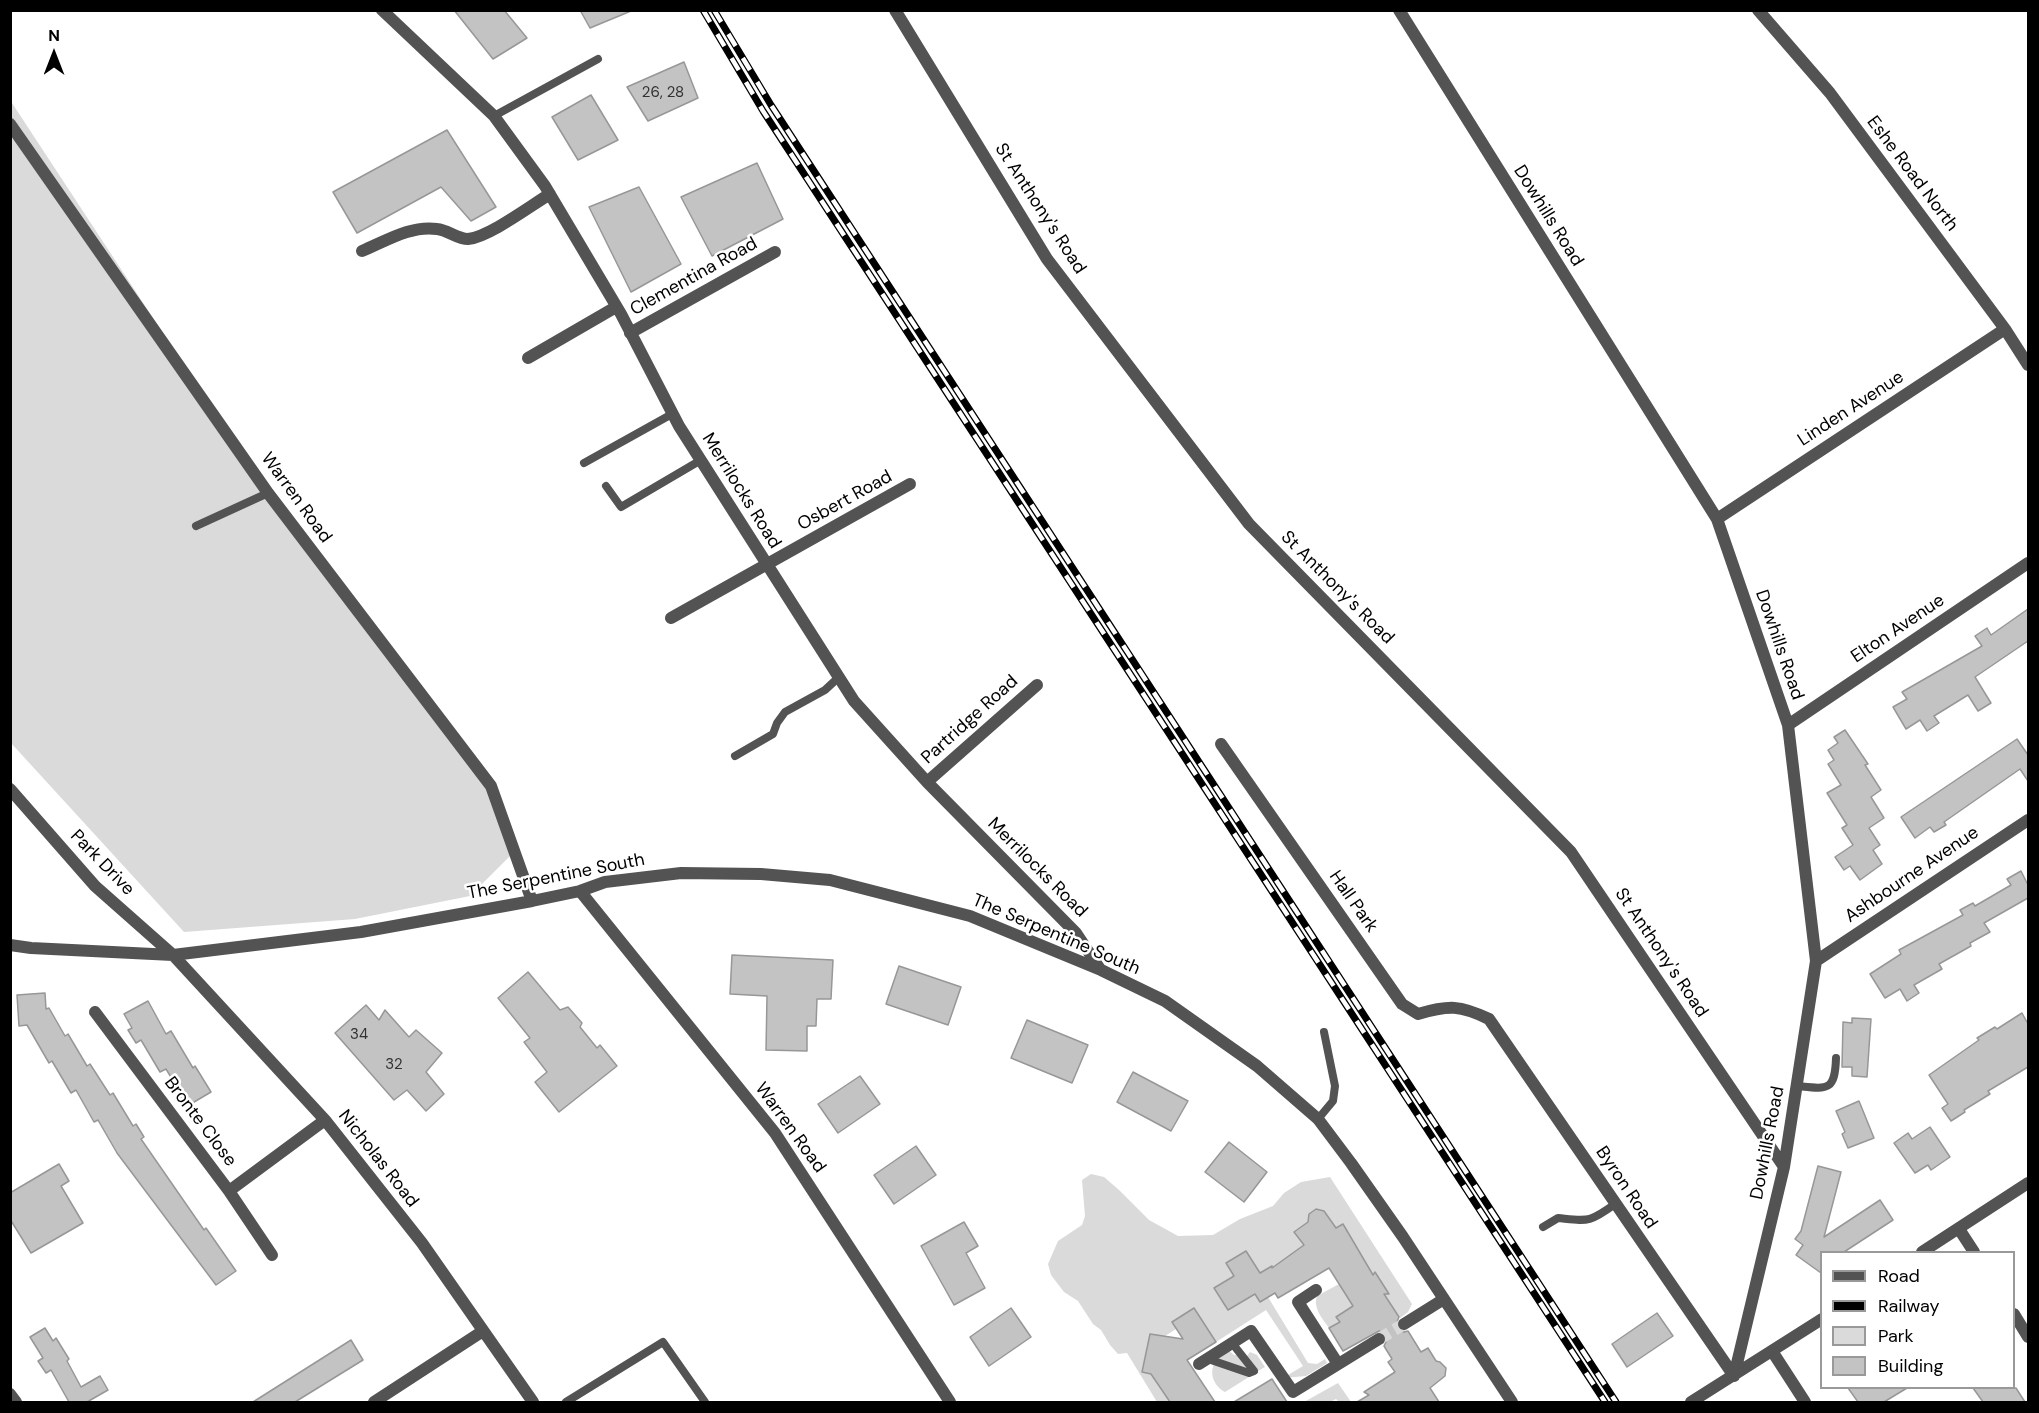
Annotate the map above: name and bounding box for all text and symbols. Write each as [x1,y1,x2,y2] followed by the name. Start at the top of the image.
[24,24,84,84] north arrow
[48,25,60,46] text: N
[642,84,684,102] house number: 26, 28
[1862,112,1962,236] street label: Eshe Road North
[990,140,1090,278] street label: St Anthony's Road
[1508,162,1588,270] street label: Dowhills Road
[627,233,761,321] street label: Clementina Road
[1794,367,1908,451] street label: Linden Avenue
[697,429,785,553] street label: Merrilocks Road
[256,449,336,547] street label: Warren Road
[794,466,896,536] street label: Osbert Road
[1276,527,1398,649] street label: St Anthony's Road
[1750,587,1808,703] street label: Dowhills Road
[1847,590,1949,668] street label: Elton Avenue
[917,671,1023,769] street label: Partridge Road
[983,814,1091,922] street label: Merrilocks Road
[1841,822,1983,928] street label: Ashbourne Avenue
[65,826,139,900] street label: Park Drive
[466,849,646,905] street label: The Serpentine South
[1324,867,1382,937] street label: Hall Park
[1610,884,1712,1022] street label: St Anthony's Road
[969,890,1143,980] street label: The Serpentine South
[350,1026,368,1044] house number: 34
[385,1056,403,1074] house number: 32
[159,1073,241,1171] street label: Bronte Close
[750,1079,830,1177] street label: Warren Road
[1746,1085,1790,1201] street label: Dowhills Road
[333,1106,423,1212] street label: Nicholas Road
[1591,1143,1661,1233] street label: Byron Road
[1820,1251,2015,1389] legend
[1878,1264,1920,1288] text: Road
[1878,1294,1940,1318] text: Railway
[1878,1324,1914,1348] text: Park
[1878,1354,1943,1378] text: Building

